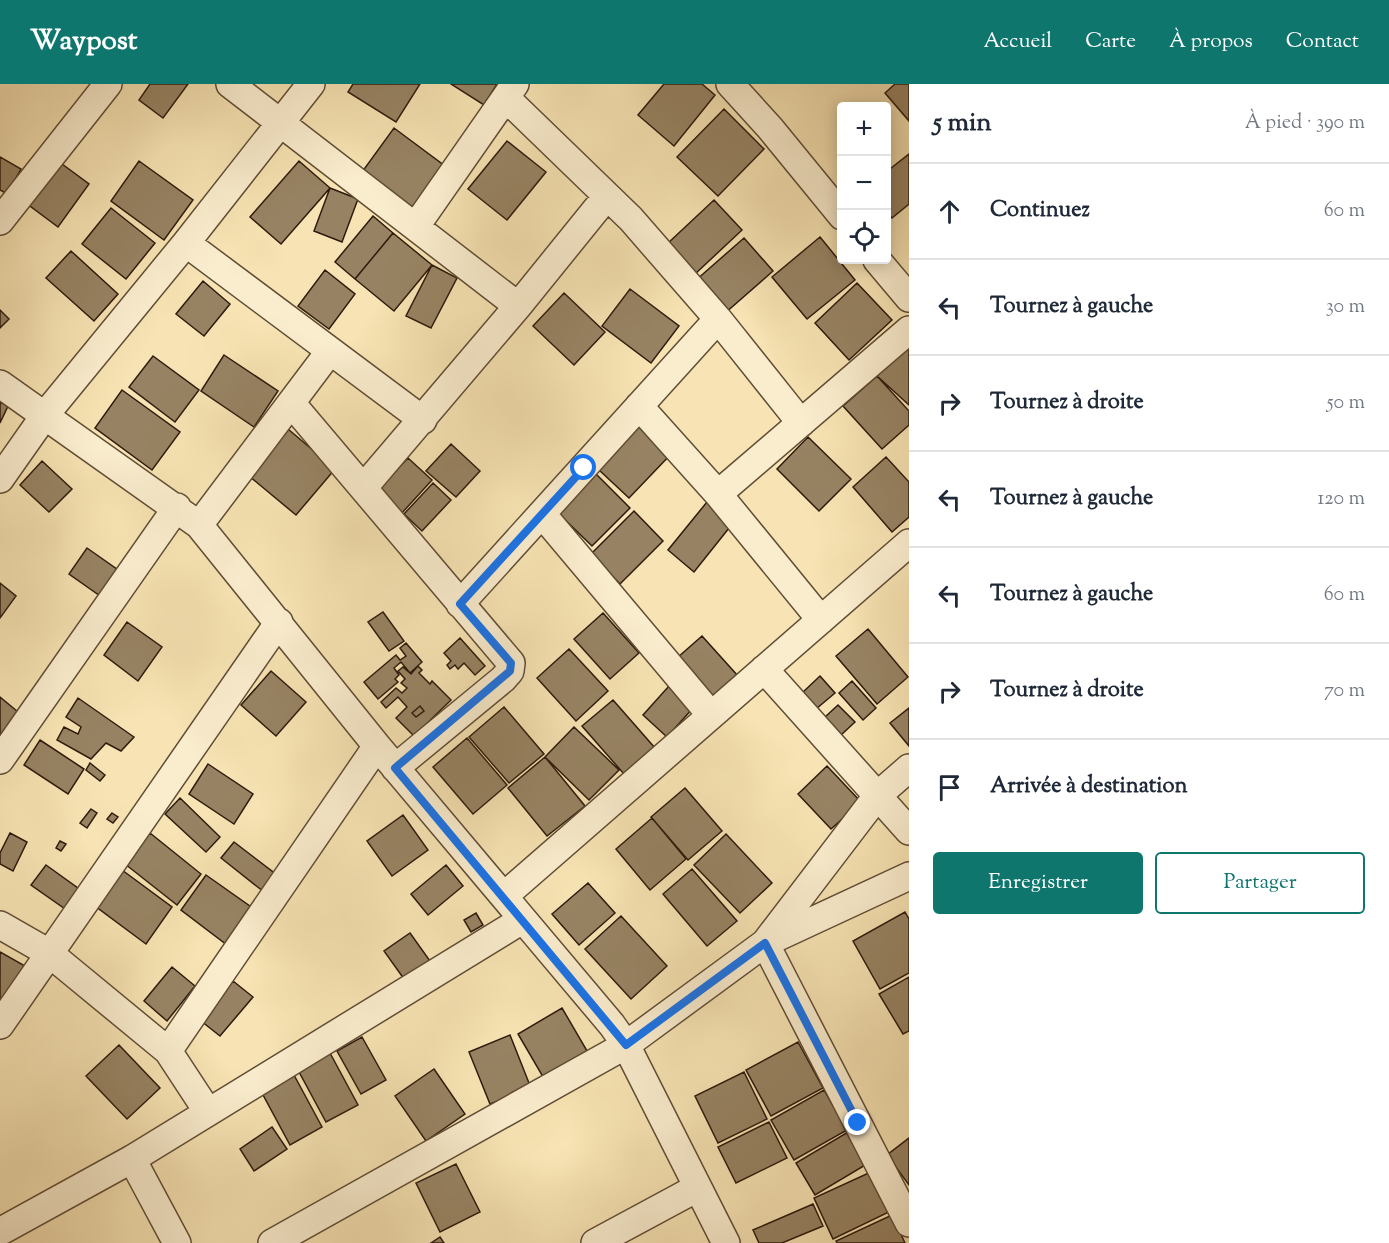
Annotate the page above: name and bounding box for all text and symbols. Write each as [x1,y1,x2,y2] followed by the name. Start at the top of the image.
[30,22,137,62] text: Waypost
[984,27,1052,57] text: Accueil
[1085,27,1136,57] text: Carte
[1169,27,1253,57] text: À propos
[1286,27,1359,57] text: Contact
[837,102,891,264] map controls
[837,102,891,156] button: +
[933,105,992,142] text: 5 min
[1245,109,1365,138] text: À pied · 390 m
[837,156,891,210] button: −
[933,195,966,228] icon: ahead
[990,195,1090,227] text: Continuez
[1324,197,1365,226] text: 60 m
[837,210,891,264] button: locate
[933,291,966,324] icon: left
[990,291,1153,323] text: Tournez à gauche
[1326,293,1365,322] text: 30 m
[933,387,966,420] icon: right
[990,387,1144,419] text: Tournez à droite
[1327,389,1365,418] text: 50 m
[570,454,596,480] route start
[933,483,966,516] icon: left
[990,483,1153,515] text: Tournez à gauche
[1317,485,1365,514] text: 120 m
[933,579,966,612] icon: left
[990,579,1153,611] text: Tournez à gauche
[1324,581,1365,610] text: 60 m
[933,675,966,708] icon: right
[990,675,1144,707] text: Tournez à droite
[1324,677,1365,706] text: 70 m
[933,771,966,804] icon: arrive
[990,771,1187,803] text: Arrivée à destination
[933,852,1143,914] button: Enregistrer
[1155,852,1365,914] button: Partager
[844,1109,870,1135] route end

